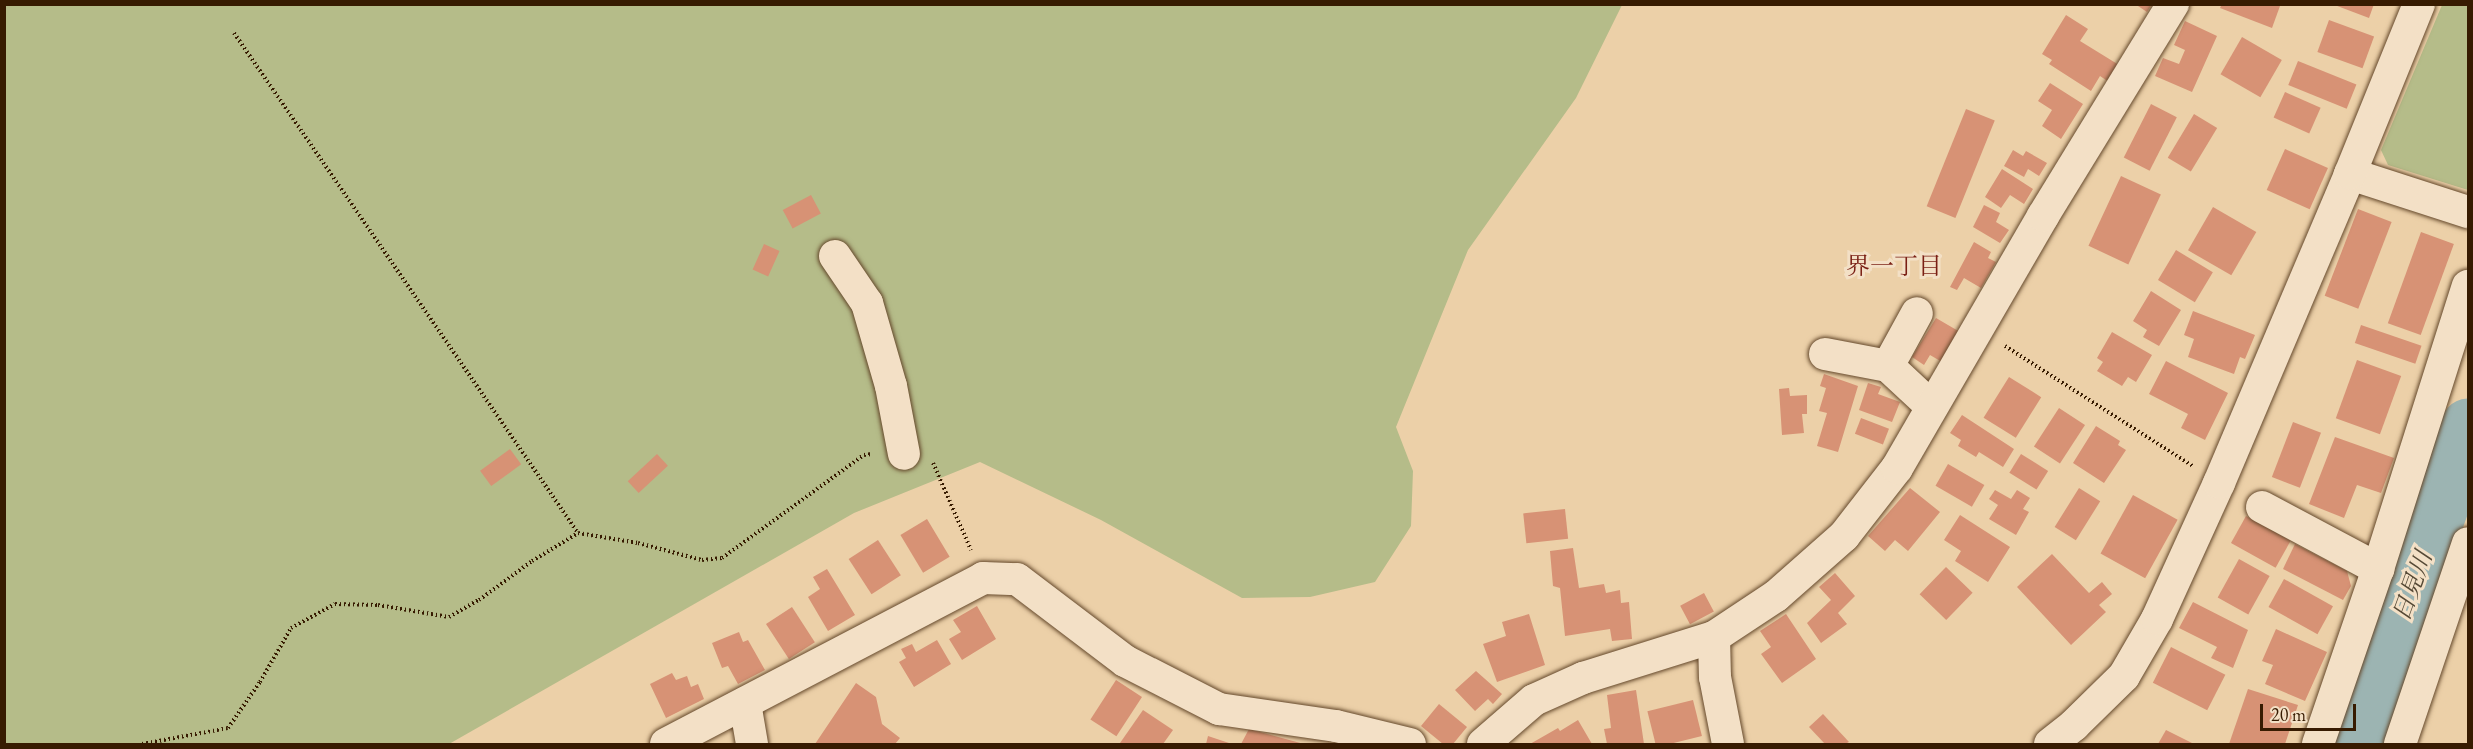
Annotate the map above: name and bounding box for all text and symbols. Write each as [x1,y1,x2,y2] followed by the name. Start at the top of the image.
[1846,252,1942,280] district label: 界一丁目
[2386,547,2438,625] water label: 日見川
[2263,692,2359,730] scale bar
[2271,703,2306,726] text: 20 m

